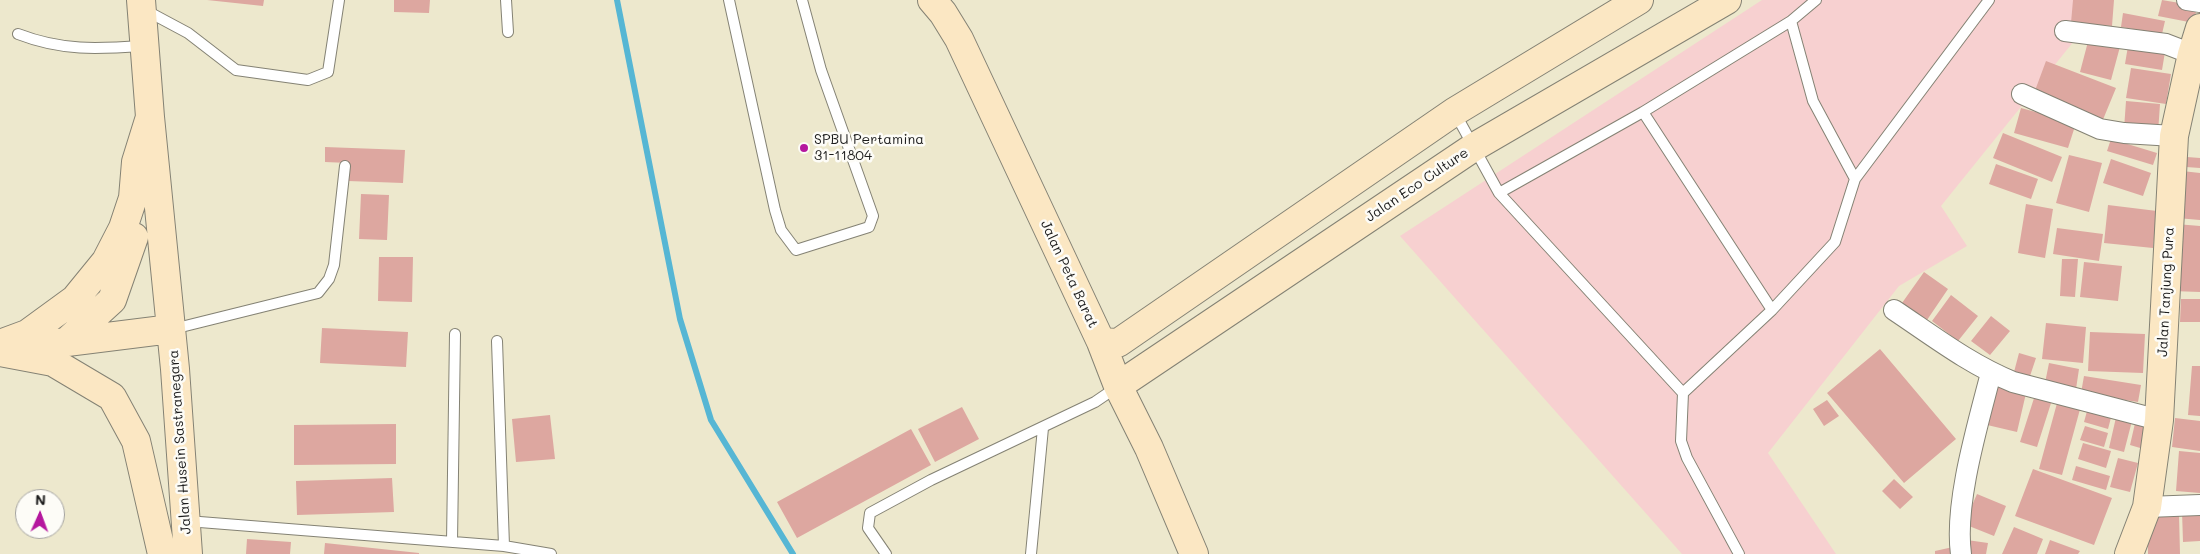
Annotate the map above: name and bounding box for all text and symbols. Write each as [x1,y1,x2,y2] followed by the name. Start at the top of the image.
[814,132,924,164] place label: SPBU Pertamina 31-11804
[798,142,810,154] marker: SPBU Pertamina 31-11804
[1362,144,1472,226] street label: Jalan Eco Culture
[1037,218,1101,330] street label: Jalan Peta Barat
[2154,227,2178,357] street label: Jalan Tanjung Pura
[165,349,195,535] street label: Jalan Husein Sastranegara
[15,489,65,539] north arrow
[35,490,46,509] text: N

